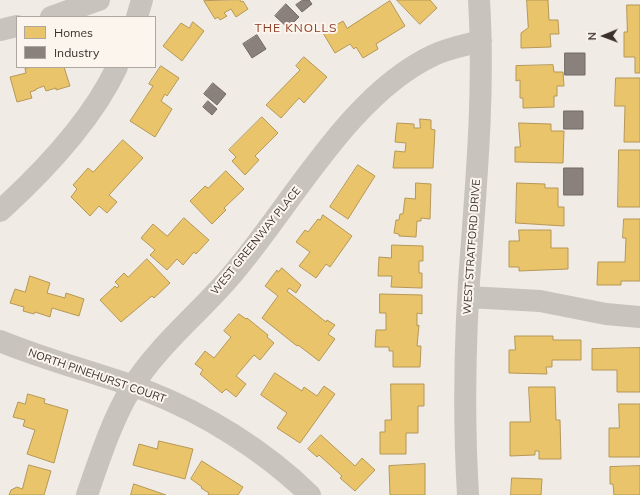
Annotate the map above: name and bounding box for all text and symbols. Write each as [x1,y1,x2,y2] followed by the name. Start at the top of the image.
[16,16,156,68] legend
[584,16,624,56] north arrow
[255,21,337,35] district label: THE KNOLLS
[54,25,93,40] text: Homes
[585,32,599,40] text: N
[54,45,99,60] text: Industry
[461,179,483,315] street label: WEST STRATFORD DRIVE
[208,184,304,298] street label: WEST GREENWAY PLACE
[26,346,168,406] street label: NORTH PINEHURST COURT

